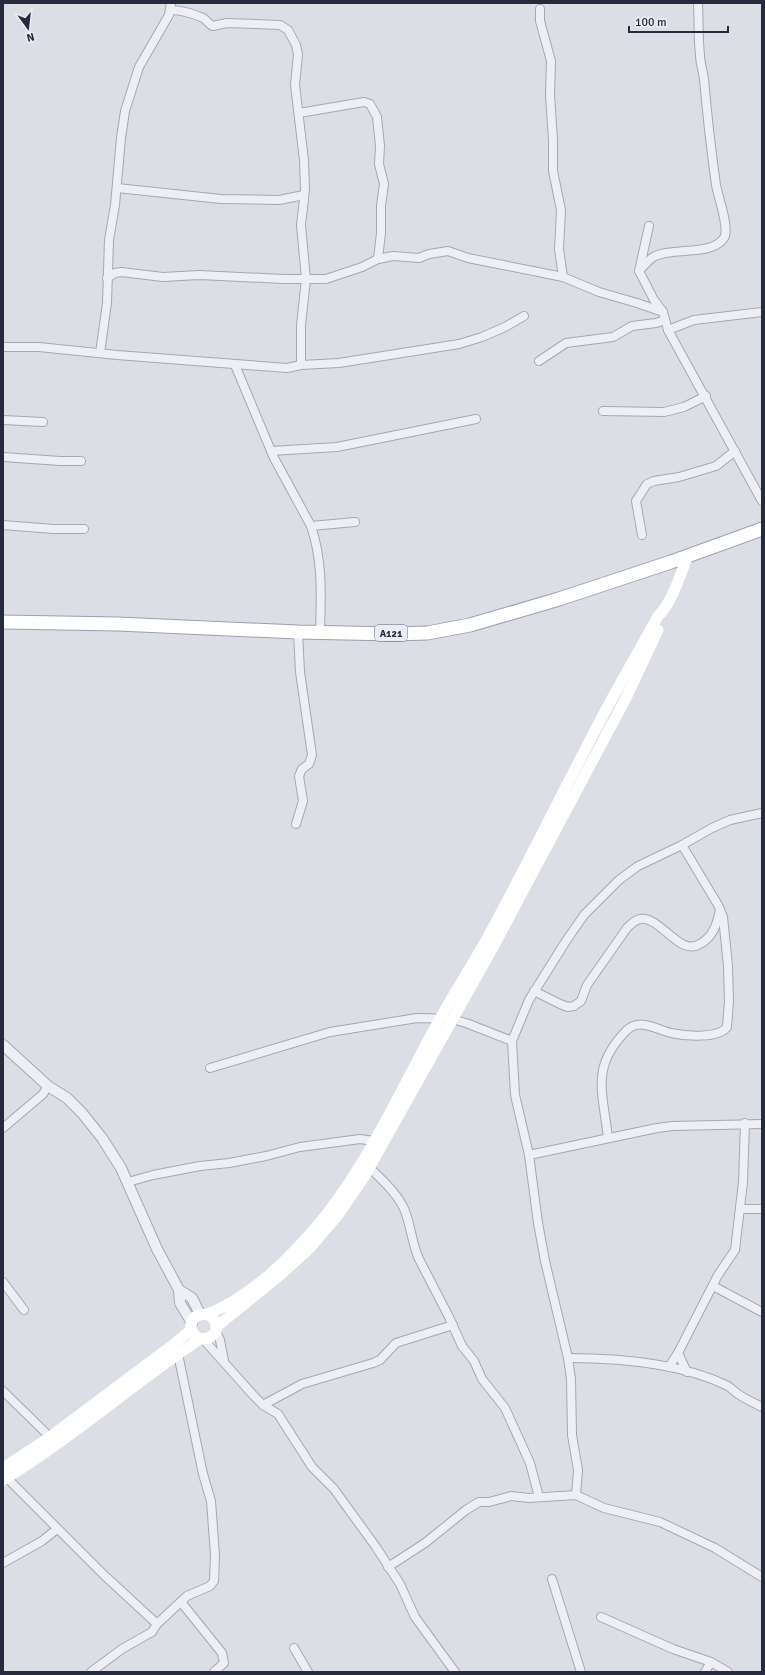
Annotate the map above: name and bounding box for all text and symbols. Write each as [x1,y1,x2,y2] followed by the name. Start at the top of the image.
[8,8,48,48] north arrow
[629,8,728,34] scale bar
[635,15,667,30] text: 100 m
[25,30,36,44] text: N
[375,625,407,641] road number: A121

